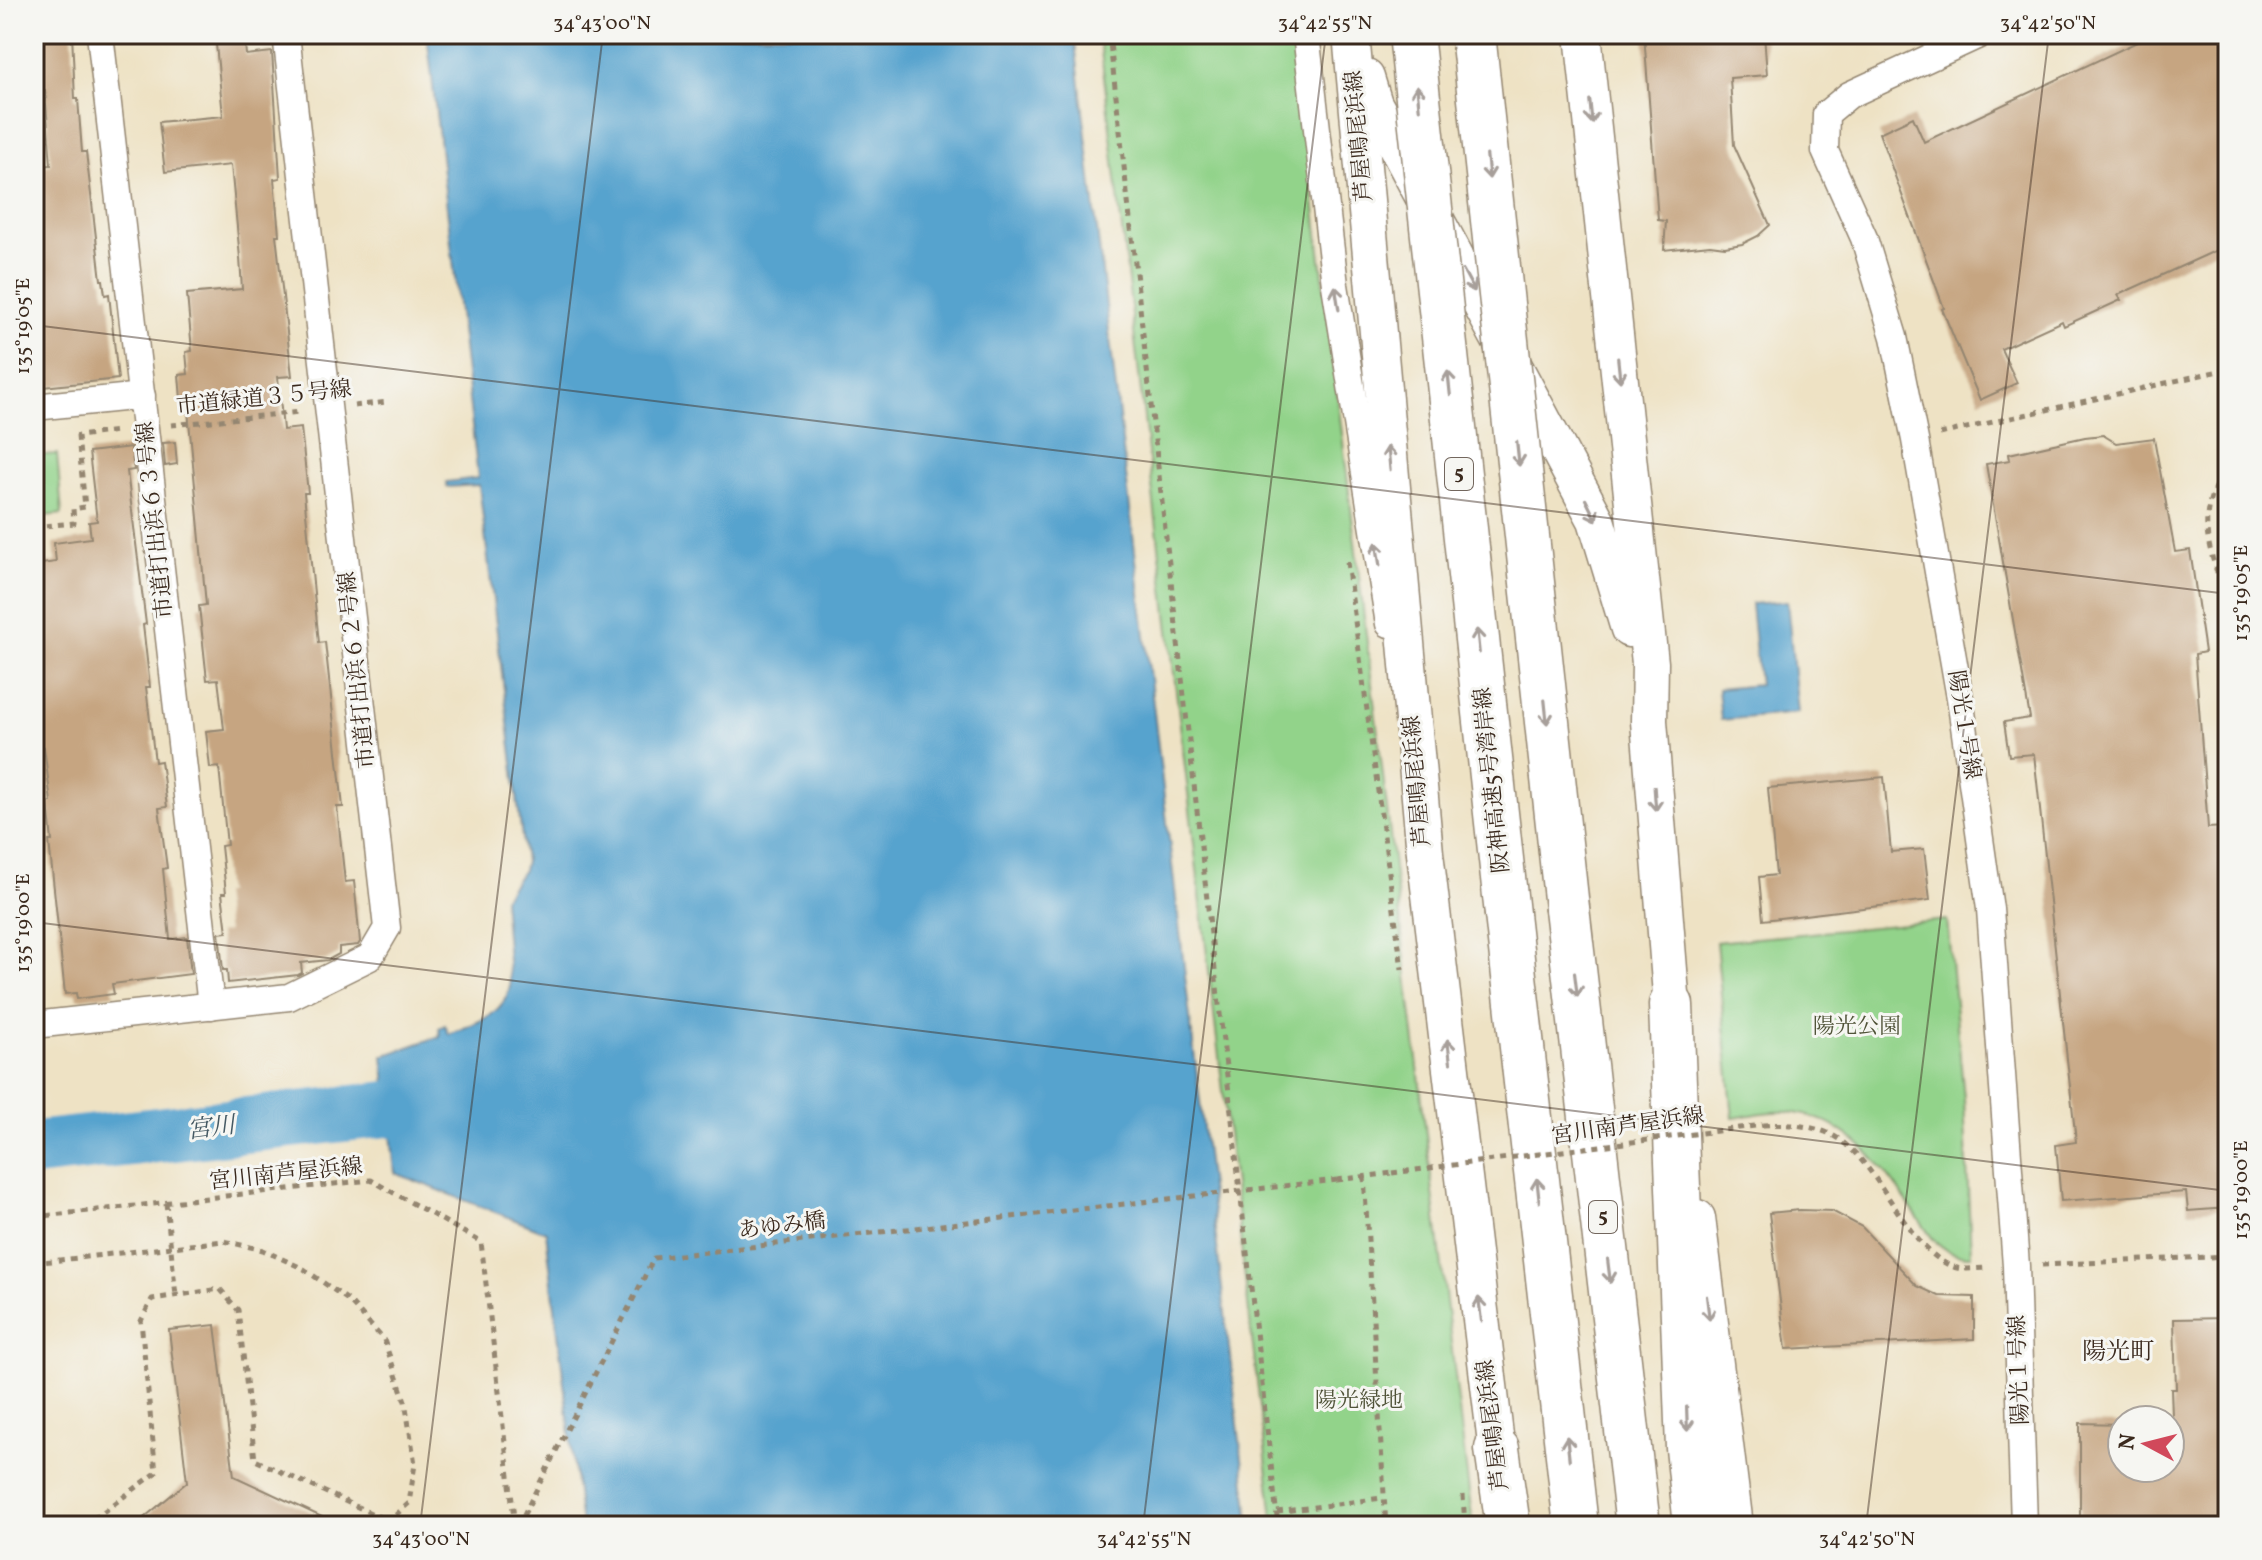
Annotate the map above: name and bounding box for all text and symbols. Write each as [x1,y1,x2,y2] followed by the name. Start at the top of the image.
[553,10,651,38] text: 34°43'00"N
[1278,10,1372,38] text: 34°42'55"N
[2000,10,2096,38] text: 34°42'50"N
[1339,69,1381,203] street label: 芦屋鳴尾浜線
[1411,84,1426,110] one-way arrow
[1584,98,1599,124] one-way arrow
[1480,153,1495,180] one-way arrow
[1461,268,1477,292] one-way arrow
[10,278,38,374] text: 135°19'05"E
[1329,286,1344,311] one-way arrow
[1611,356,1626,383] one-way arrow
[1442,370,1457,397] one-way arrow
[175,374,353,424] street label: 市道緑道３５号線
[130,420,182,620] street label: 市道打出浜６３号線
[1511,440,1526,466] one-way arrow
[1381,445,1396,472] one-way arrow
[1445,458,1473,490] road number: 5
[1584,498,1599,522] one-way arrow
[1369,542,1384,568] one-way arrow
[2228,545,2256,641] text: 135°19'05"E
[332,570,384,770] street label: 市道打出浜６２号線
[1470,628,1485,655] one-way arrow
[1939,668,1987,782] street label: 陽光１号線
[1468,686,1518,874] street label: 阪神高速5号湾岸線
[1539,698,1554,725] one-way arrow
[1397,714,1439,848] street label: 芦屋鳴尾浜線
[1648,785,1663,812] one-way arrow
[10,873,38,973] text: 135°19'00"E
[1569,971,1584,998] one-way arrow
[1813,1012,1901,1043] park label: 陽光公園
[1441,1038,1456,1065] one-way arrow
[1550,1101,1706,1153] street label: 宮川南芦屋浜線
[185,1109,240,1149] water label: 宮川
[2228,1140,2256,1240] text: 135°19'00"E
[208,1152,364,1198] street label: 宮川南芦屋浜線
[1531,1177,1546,1204] one-way arrow
[1589,1201,1617,1233] road number: 5
[736,1206,828,1248] street label: あゆみ橋
[1602,1258,1617,1283] one-way arrow
[1701,1295,1716,1320] one-way arrow
[1472,1297,1487,1323] one-way arrow
[2003,1314,2037,1426] street label: 陽光１号線
[2082,1336,2154,1370] district label: 陽光町
[1471,1358,1517,1492] street label: 芦屋鳴尾浜線
[1315,1386,1403,1417] park label: 陽光緑地
[2106,1404,2186,1484] north arrow
[1680,1405,1695,1432] one-way arrow
[2112,1432,2145,1452] text: N
[1560,1436,1575,1462] one-way arrow
[372,1526,470,1554] text: 34°43'00"N
[1097,1526,1191,1554] text: 34°42'55"N
[1819,1526,1915,1554] text: 34°42'50"N

